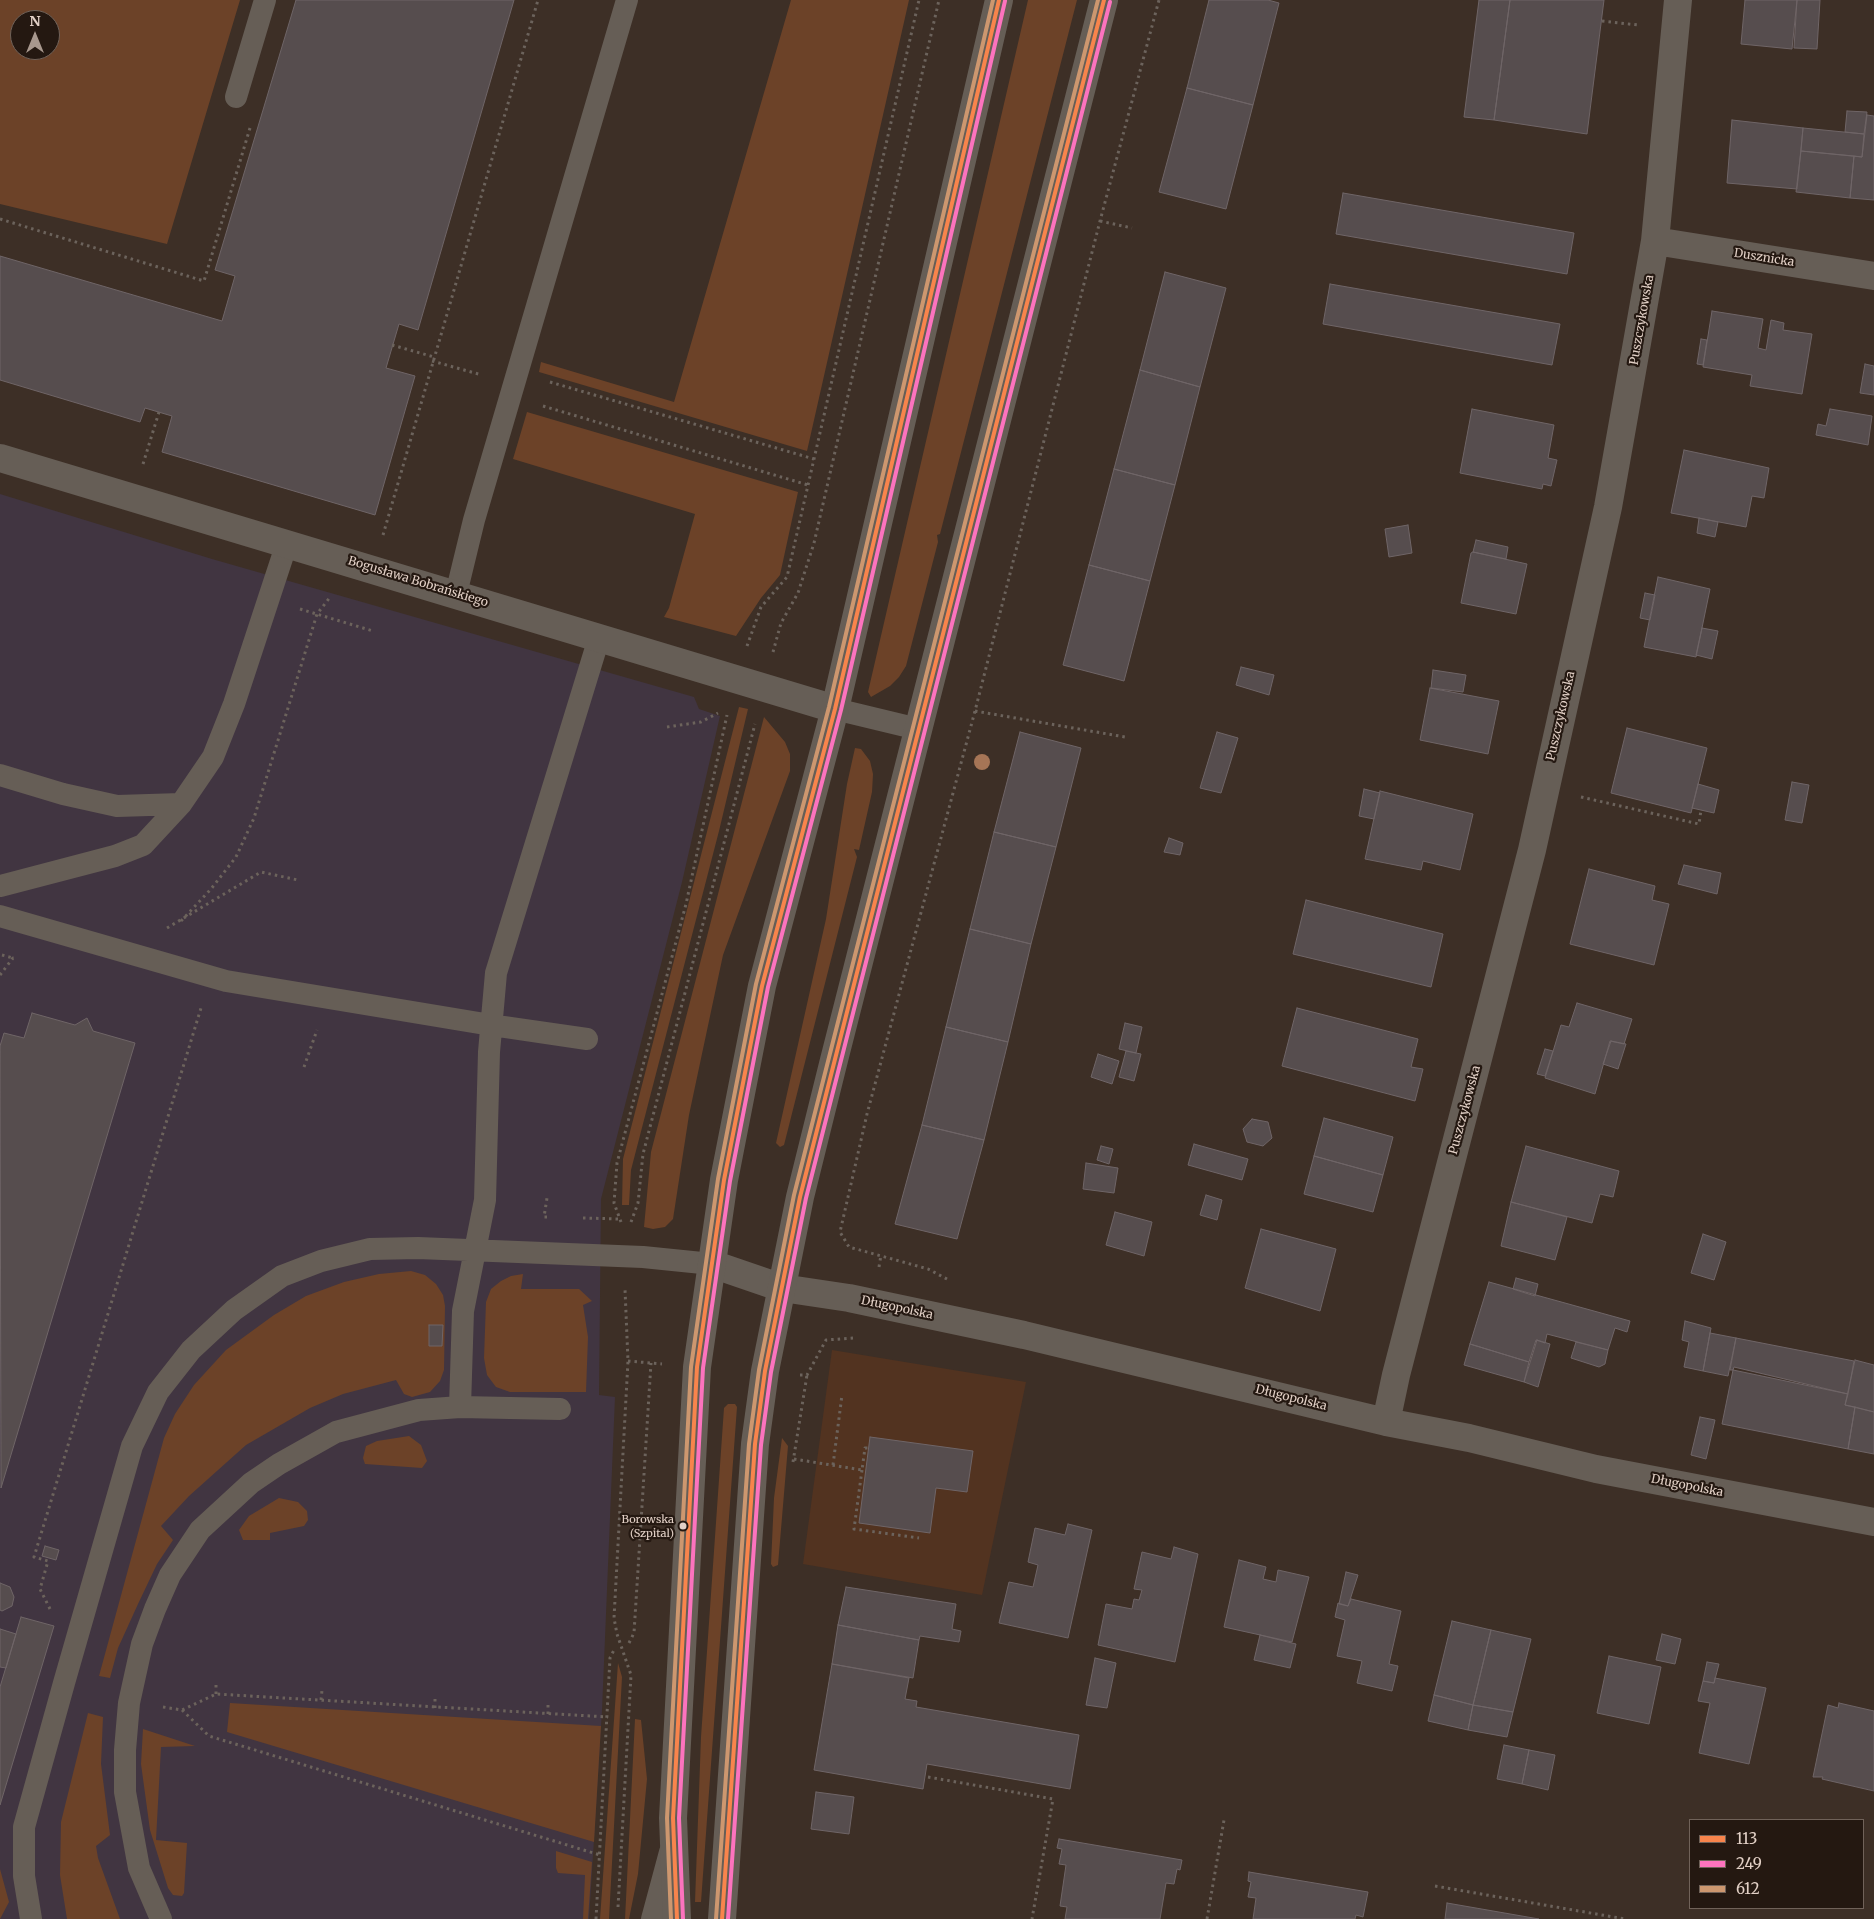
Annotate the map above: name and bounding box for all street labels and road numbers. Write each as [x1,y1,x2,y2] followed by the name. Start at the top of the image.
[1733,246,1795,270] street label: Dusznicka
[1627,274,1657,366] street label: Puszczykowska
[346,554,490,610] street label: Bogusława Bobrańskiego
[1544,670,1578,762] street label: Puszczykowska
[1446,1064,1484,1156] street label: Puszczykowska
[860,1293,934,1323] street label: Długopolska
[1254,1382,1328,1414] street label: Długopolska
[1650,1472,1724,1500] street label: Długopolska

